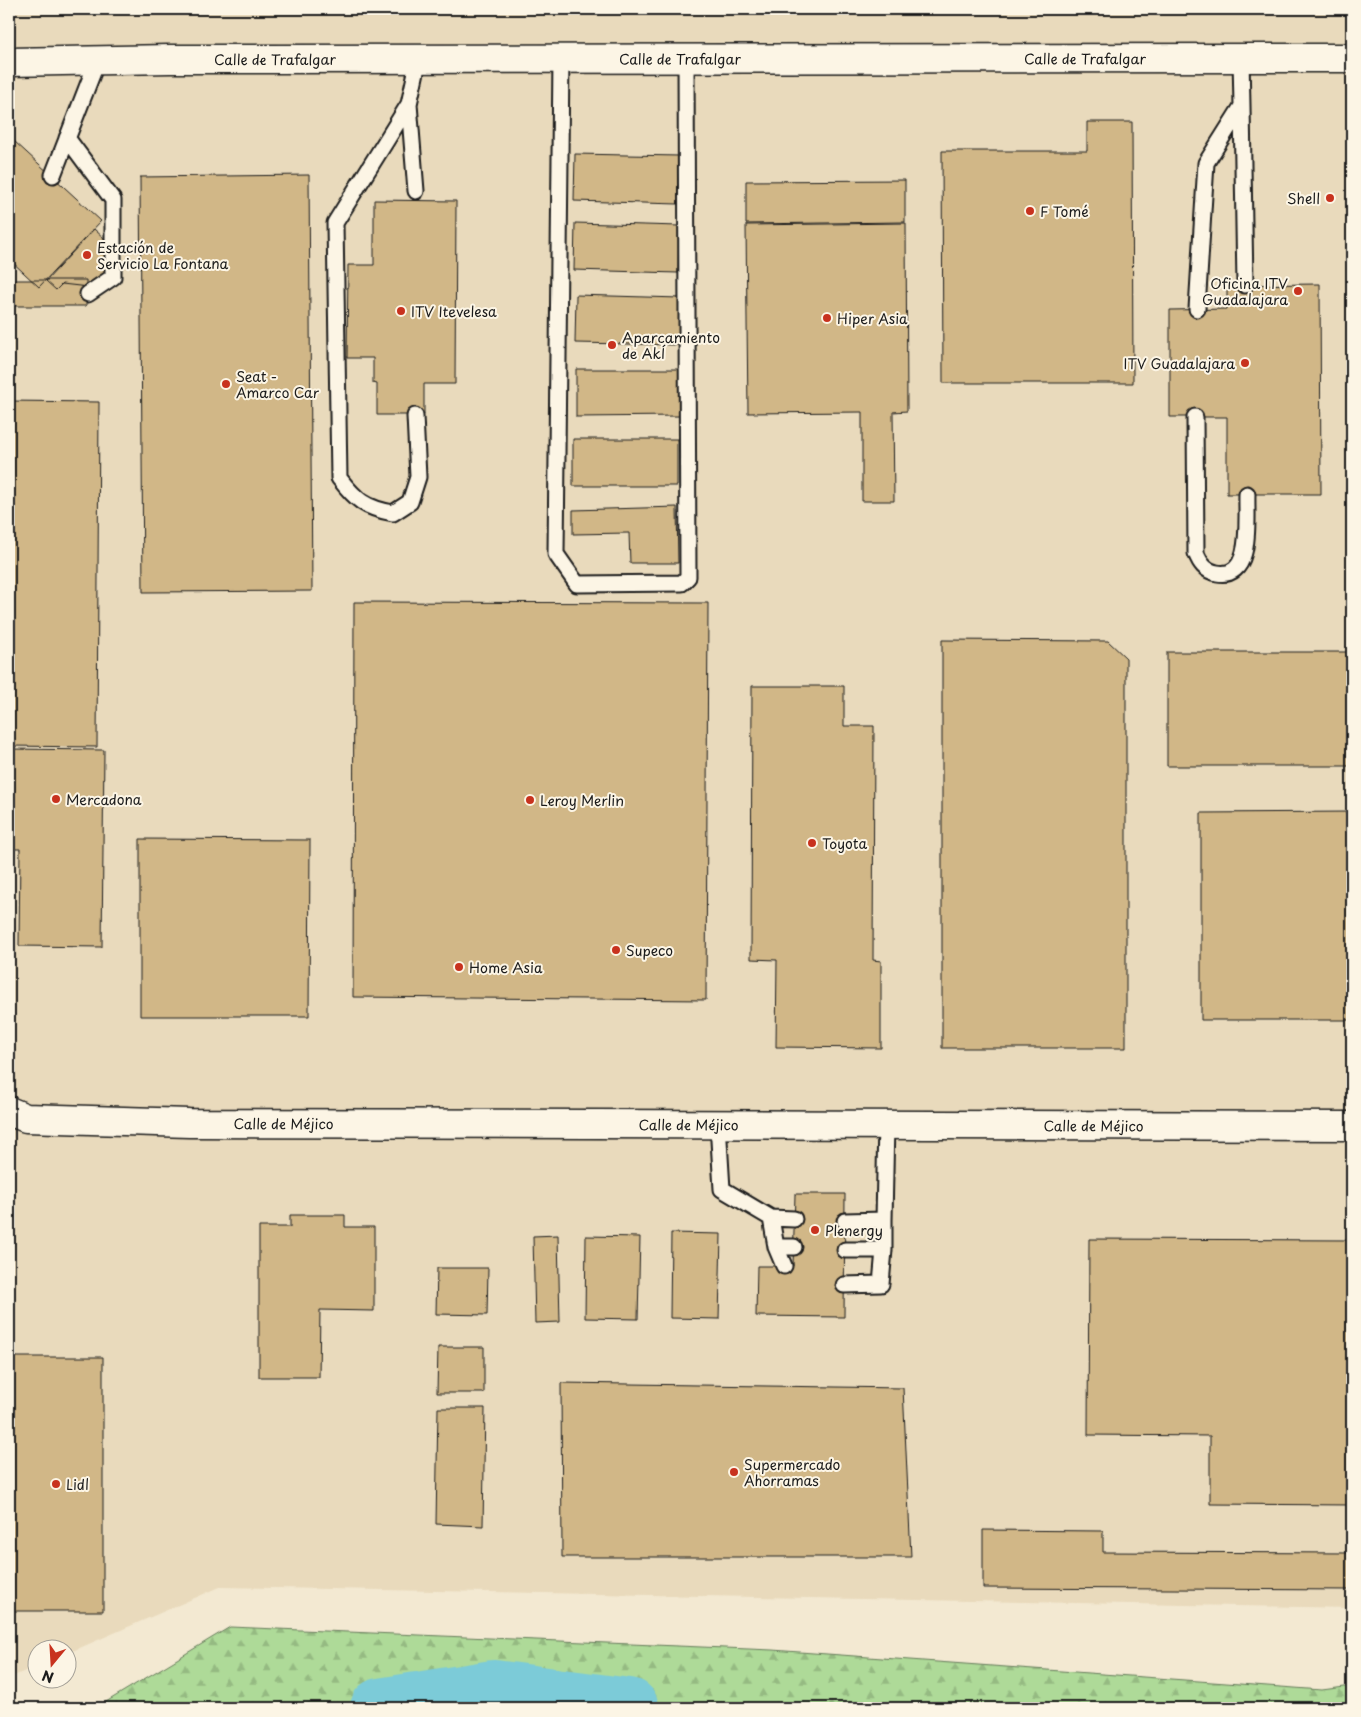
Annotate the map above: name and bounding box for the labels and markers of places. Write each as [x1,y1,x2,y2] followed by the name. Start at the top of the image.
[1287,188,1320,209] place label: Shell
[1324,192,1336,204] marker: Shell
[1040,201,1089,222] place label: F Tomé
[1024,205,1036,217] marker: F Tomé
[97,237,228,274] place label: Estación de Servicio La Fontana
[81,249,93,261] marker: Estación de Servicio La Fontana
[1202,273,1288,310] place label: Oficina ITV Guadalajara
[1292,285,1304,297] marker: Oficina ITV Guadalajara
[411,301,497,322] place label: ITV Itevelesa
[395,305,407,317] marker: ITV Itevelesa
[837,308,908,329] place label: Hiper Asia
[821,312,833,324] marker: Hiper Asia
[622,327,720,364] place label: Aparcamiento de AkÍ
[606,339,618,351] marker: Aparcamiento de AkÍ
[1124,353,1235,374] place label: ITV Guadalajara
[1239,357,1251,369] marker: ITV Guadalajara
[236,366,320,403] place label: Seat - Amarco Car
[220,378,232,390] marker: Seat - Amarco Car
[66,789,142,810] place label: Mercadona
[540,790,624,811] place label: Leroy Merlin
[50,793,62,805] marker: Mercadona
[524,794,536,806] marker: Leroy Merlin
[822,833,867,854] place label: Toyota
[806,837,818,849] marker: Toyota
[626,940,673,961] place label: Supeco
[610,944,622,956] marker: Supeco
[469,957,543,978] place label: Home Asia
[453,961,465,973] marker: Home Asia
[825,1220,883,1241] place label: Plenergy
[809,1224,821,1236] marker: Plenergy
[744,1454,841,1491] place label: Supermercado Ahorramas
[728,1466,740,1478] marker: Supermercado Ahorramas
[66,1474,89,1495] place label: Lidl
[50,1478,62,1490] marker: Lidl

